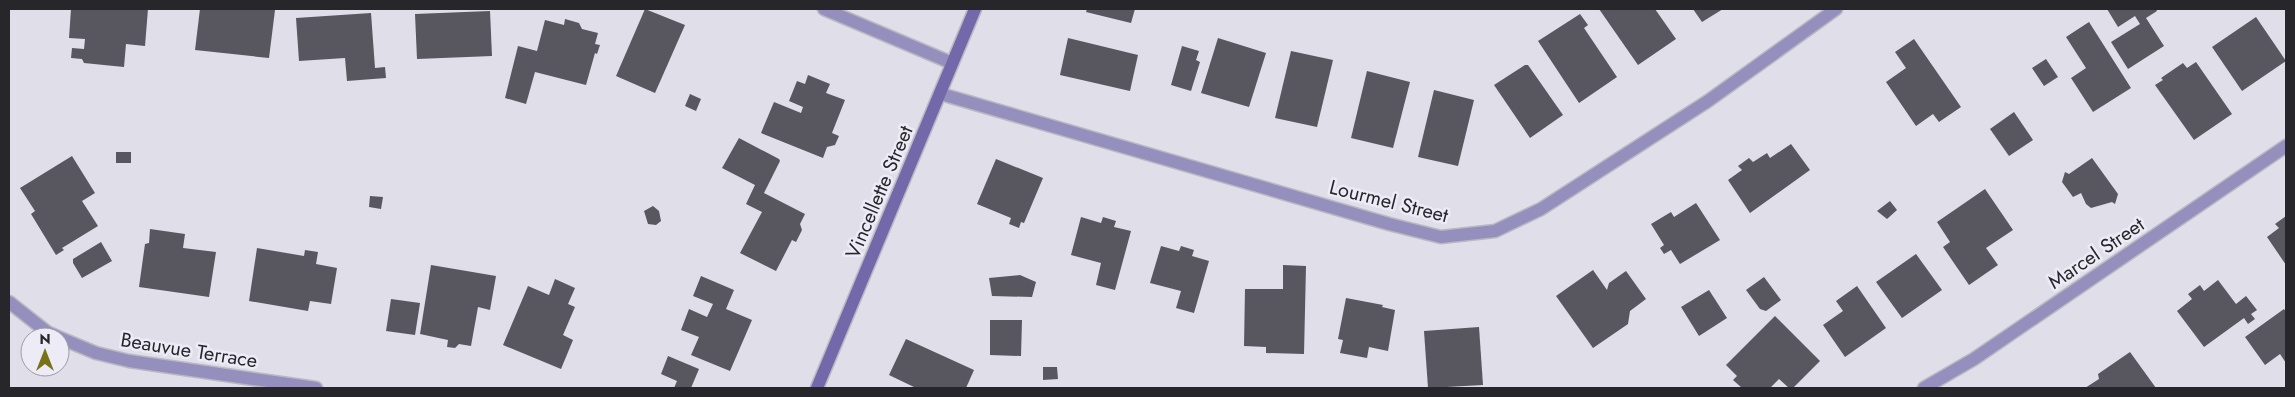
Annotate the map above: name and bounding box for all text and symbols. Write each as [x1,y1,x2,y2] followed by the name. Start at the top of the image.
[838,121,921,263] street label: Vincellette Street
[1326,173,1452,230] street label: Lourmel Street
[2042,210,2150,296] street label: Marcel Street
[119,325,259,376] street label: Beauvue Terrace
[20,327,70,377] north arrow
[39,329,51,349] text: N

